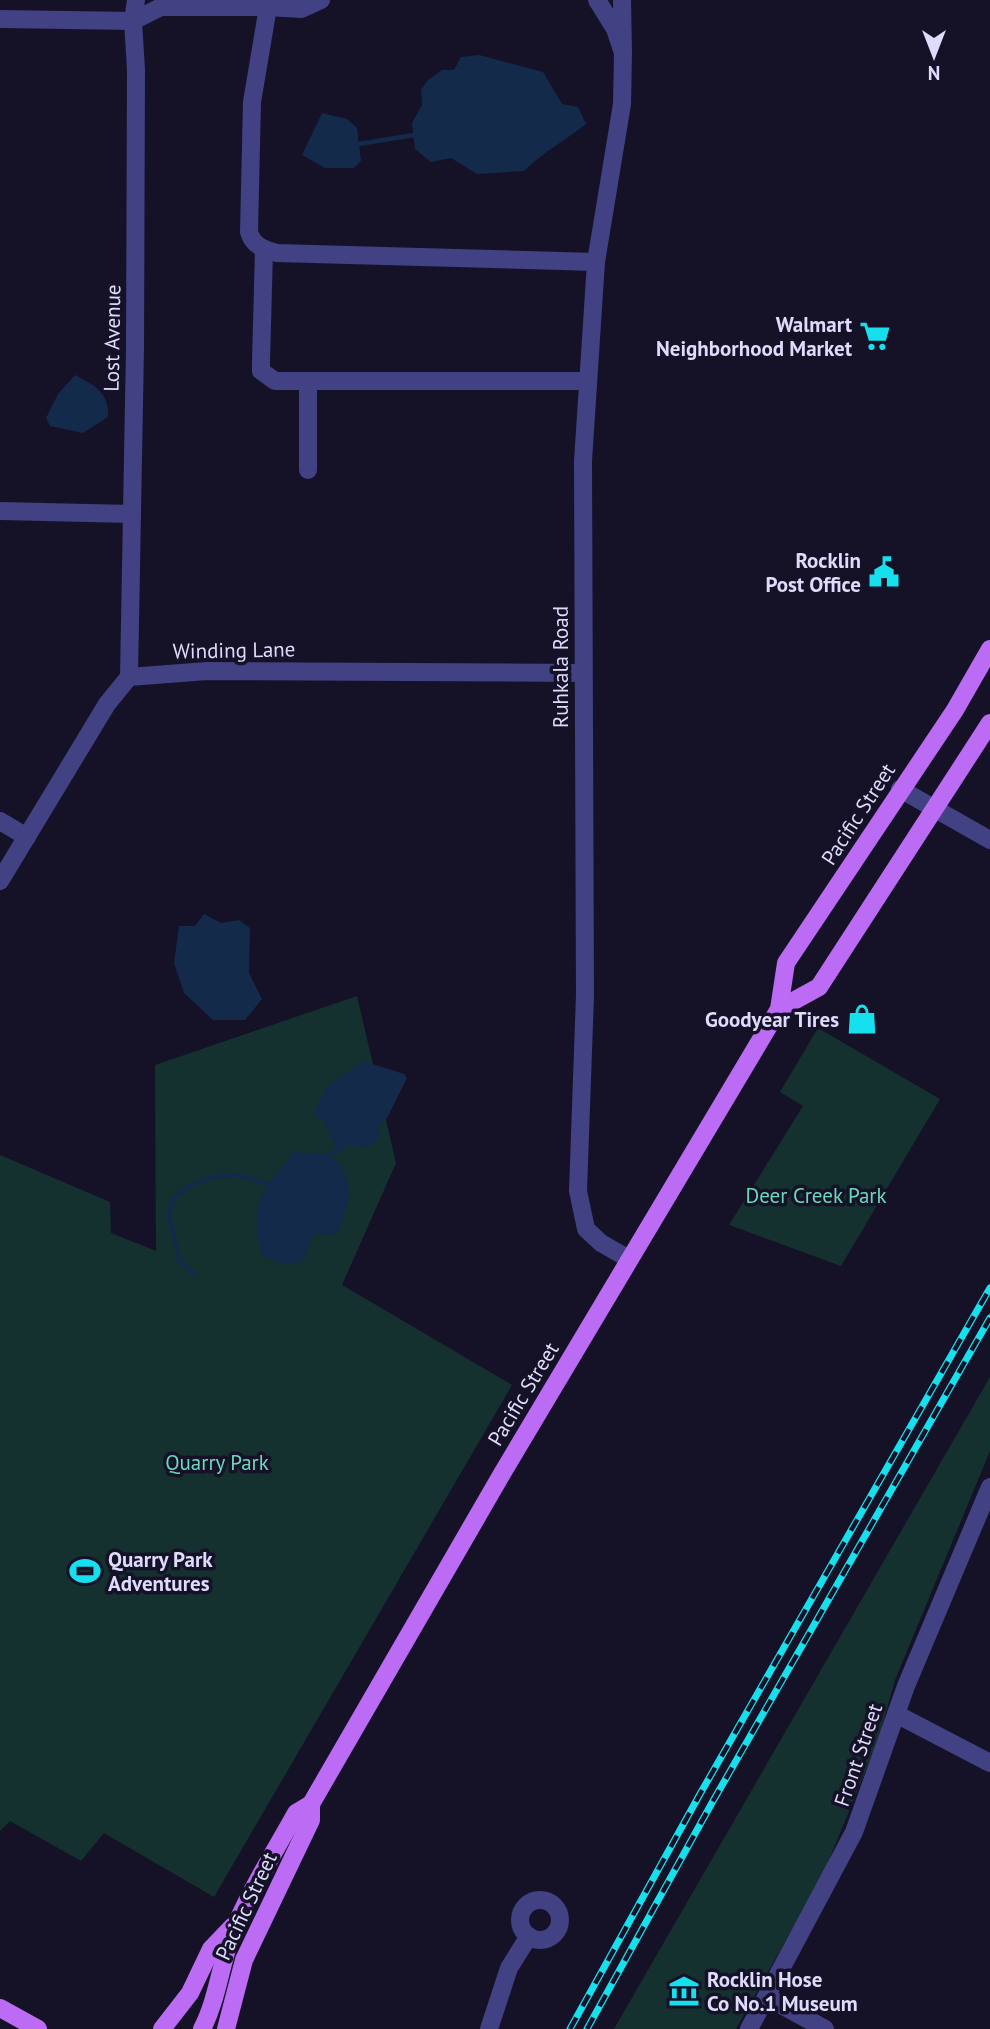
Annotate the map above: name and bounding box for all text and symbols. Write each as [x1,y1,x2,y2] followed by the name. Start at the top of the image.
[899,21,969,91] north arrow
[928,61,940,85] text: N
[98,284,126,392] street label: Lost Avenue
[656,311,853,362] place label: Walmart Neighborhood Market
[858,319,892,353] supermarket icon: Walmart Neighborhood Market
[765,547,861,598] place label: Rocklin Post Office
[867,555,901,589] public building icon: Rocklin Post Office
[547,606,574,728] street label: Ruhkala Road
[172,635,296,665] street label: Winding Lane
[815,758,901,870] street label: Pacific Street
[845,1002,879,1036] shop icon: Goodyear Tires
[705,1006,839,1033] place label: Goodyear Tires
[745,1182,887,1209] park label: Deer Creek Park
[482,1337,564,1451] street label: Pacific Street
[165,1449,269,1476] park label: Quarry Park
[108,1546,213,1597] place label: Quarry Park Adventures
[68,1554,102,1588] sports icon: Quarry Park Adventures
[828,1700,888,1810] street label: Front Street
[209,1848,283,1964] street label: Pacific Street
[707,1966,858,2017] place label: Rocklin Hose Co No.1 Museum
[667,1974,701,2008] museum icon: Rocklin Hose Co No.1 Museum

